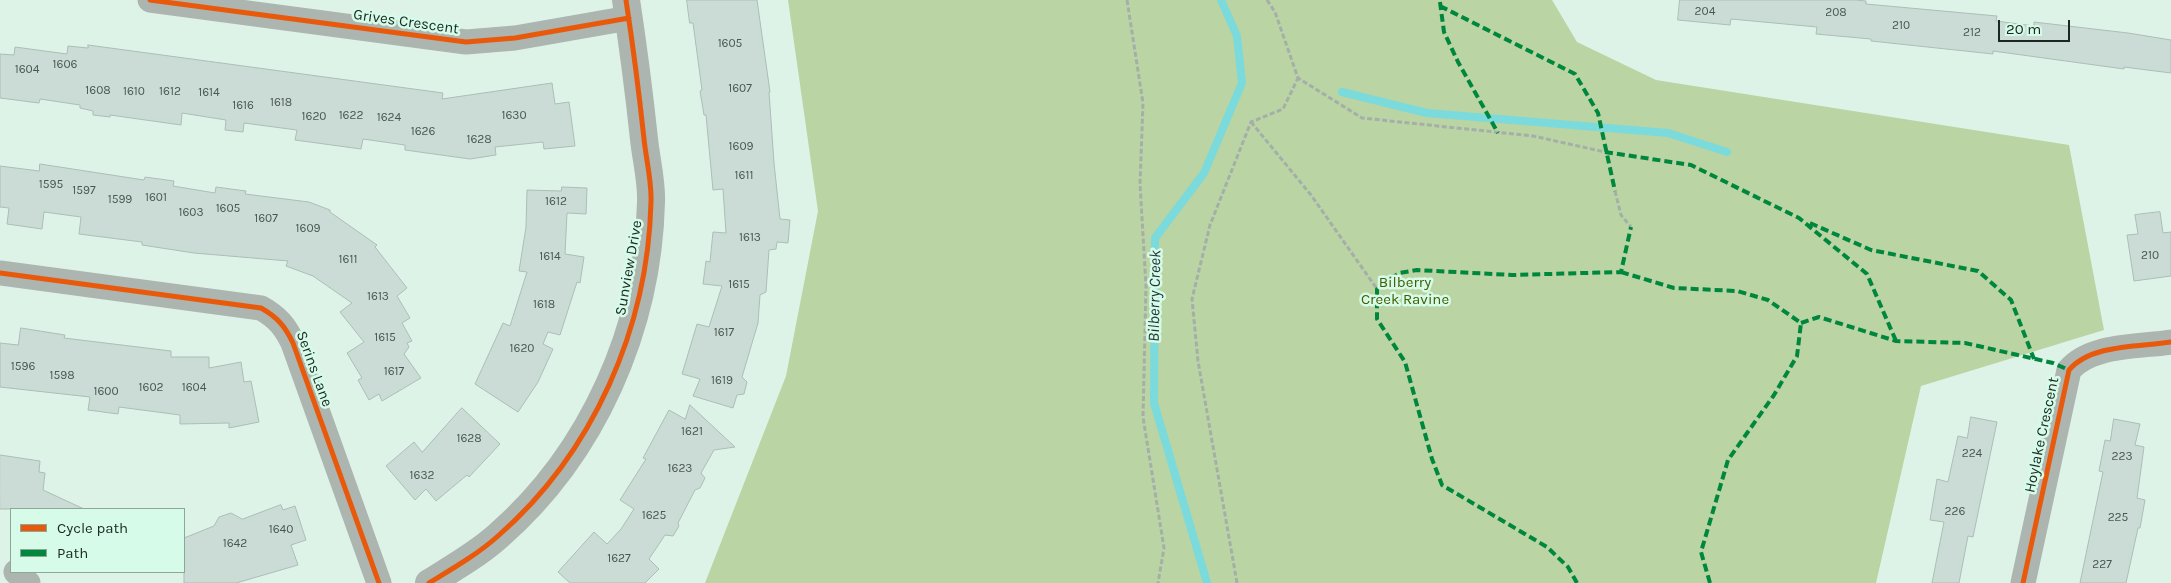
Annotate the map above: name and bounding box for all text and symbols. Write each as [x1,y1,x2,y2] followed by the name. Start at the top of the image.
[1695,5,1715,19] house number: 204
[352,6,460,38] street label: Grives Crescent
[1825,6,1847,20] house number: 208
[2001,10,2074,42] scale bar
[1892,19,1910,33] house number: 210
[2006,20,2041,38] text: 20 m
[1963,26,1981,40] house number: 212
[718,37,742,51] house number: 1605
[53,58,77,72] house number: 1606
[15,63,39,77] house number: 1604
[728,82,752,96] house number: 1607
[85,84,111,98] house number: 1608
[123,85,145,99] house number: 1610
[159,85,181,99] house number: 1612
[198,86,220,100] house number: 1614
[270,96,292,110] house number: 1618
[232,99,254,113] house number: 1616
[339,109,363,123] house number: 1622
[501,109,527,123] house number: 1630
[302,110,326,124] house number: 1620
[377,111,401,125] house number: 1624
[411,125,435,139] house number: 1626
[466,133,492,147] house number: 1628
[729,140,753,154] house number: 1609
[735,169,753,183] house number: 1611
[39,178,63,192] house number: 1595
[72,184,96,198] house number: 1597
[145,191,167,205] house number: 1601
[108,193,132,207] house number: 1599
[545,195,567,209] house number: 1612
[216,202,240,216] house number: 1605
[178,206,204,220] house number: 1603
[254,212,278,226] house number: 1607
[612,219,646,317] street label: Sunview Drive
[296,222,320,236] house number: 1609
[739,231,761,245] house number: 1613
[2141,249,2159,263] house number: 210
[539,250,561,264] house number: 1614
[1145,250,1165,342] water label: Bilberry Creek
[339,253,357,267] house number: 1611
[1361,274,1449,309] park label: Bilberry Creek Ravine
[728,278,750,292] house number: 1615
[367,290,389,304] house number: 1613
[533,298,555,312] house number: 1618
[714,326,734,340] house number: 1617
[292,329,336,409] street label: Serins Lane
[374,331,396,345] house number: 1615
[510,342,534,356] house number: 1620
[11,360,35,374] house number: 1596
[384,365,404,379] house number: 1617
[49,369,75,383] house number: 1598
[711,374,733,388] house number: 1619
[2021,376,2063,494] street label: Hoylake Crescent
[139,381,163,395] house number: 1602
[182,381,206,395] house number: 1604
[93,385,119,399] house number: 1600
[681,425,703,439] house number: 1621
[456,432,482,446] house number: 1628
[1962,447,1982,461] house number: 224
[2112,450,2132,464] house number: 223
[668,462,692,476] house number: 1623
[410,469,434,483] house number: 1632
[1945,505,1965,519] house number: 226
[10,508,185,573] legend
[642,509,666,523] house number: 1625
[2108,511,2128,525] house number: 225
[57,519,128,537] text: Cycle path
[269,523,293,537] house number: 1640
[223,537,247,551] house number: 1642
[57,544,88,562] text: Path
[607,552,631,566] house number: 1627
[2092,558,2112,572] house number: 227

